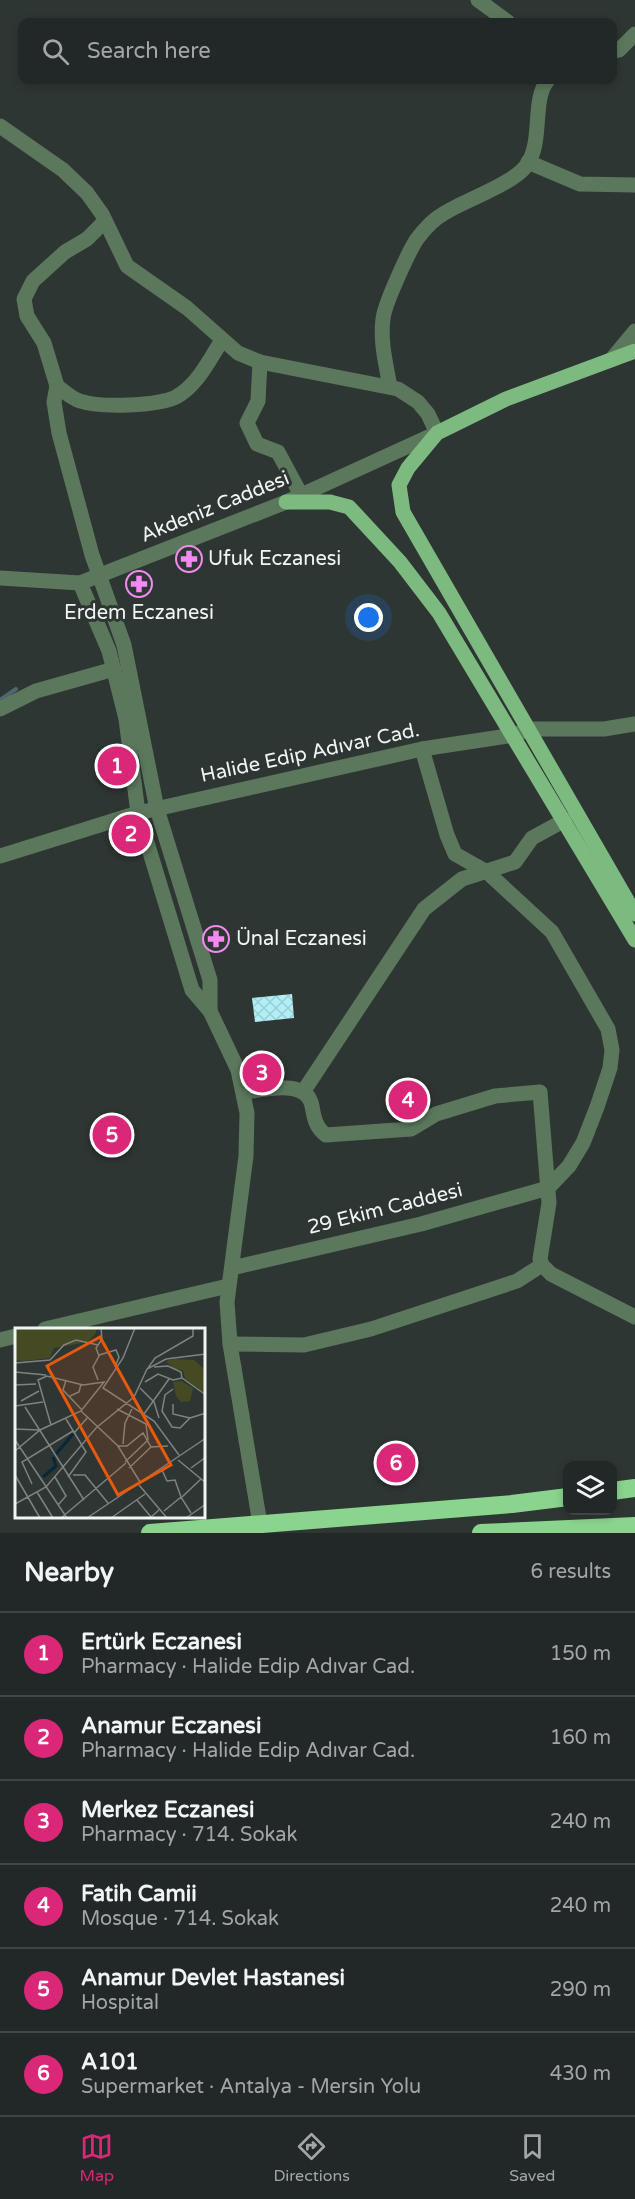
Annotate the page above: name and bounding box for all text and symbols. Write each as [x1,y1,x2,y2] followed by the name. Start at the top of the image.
[18,18,617,84] search box
[39,35,72,68] icon: search
[87,38,211,64] text: Search here
[137,466,293,548] street label: Akdeniz Caddesi
[174,544,204,574] pharmacy icon: Ufuk Eczanesi
[208,547,341,571] place label: Ufuk Eczanesi
[124,569,154,599] pharmacy icon: Erdem Eczanesi
[64,601,214,625] place label: Erdem Eczanesi
[354,603,383,632] your location
[198,718,422,788] street label: Halide Edip Adıvar Cad.
[98,744,136,789] pin: 1
[112,812,150,856] pin: 2
[201,924,231,954] pharmacy icon: Ünal Eczanesi
[236,926,367,951] place label: Ünal Eczanesi
[242,1050,282,1096] pin: 3
[388,1078,428,1122] pin: 4
[92,1112,132,1158] pin: 5
[305,1178,465,1240] street label: 29 Ekim Caddesi
[15,1328,206,1518] inset map
[376,1440,416,1486] pin: 6
[563,1461,617,1515] map controls
[563,1461,617,1515] button: layers
[24,1557,114,1588] text: Nearby
[531,1560,611,1584] text: 6 results
[81,1629,242,1655] text: Ertürk Eczanesi
[37,1642,50,1666] text: 1
[550,1642,611,1666] text: 150 m
[81,1655,415,1679] text: Pharmacy · Halide Edip Adıvar Cad.
[81,1713,261,1739] text: Anamur Eczanesi
[37,1726,50,1750] text: 2
[550,1726,611,1750] text: 160 m
[81,1739,415,1763] text: Pharmacy · Halide Edip Adıvar Cad.
[81,1797,254,1823] text: Merkez Eczanesi
[37,1810,50,1834] text: 3
[550,1810,611,1834] text: 240 m
[81,1823,297,1847] text: Pharmacy · 714. Sokak
[81,1881,197,1907] text: Fatih Camii
[37,1894,50,1918] text: 4
[550,1894,611,1918] text: 240 m
[81,1907,279,1931] text: Mosque · 714. Sokak
[81,1965,345,1991] text: Anamur Devlet Hastanesi
[37,1978,50,2002] text: 5
[550,1978,611,2002] text: 290 m
[81,1991,159,2015] text: Hospital
[81,2049,139,2075] text: A101
[37,2062,50,2086] text: 6
[550,2062,611,2086] text: 430 m
[81,2075,421,2099] text: Supermarket · Antalya - Mersin Yolu
[80,2130,114,2186] tab: Map
[273,2130,350,2186] tab: Directions
[509,2130,555,2186] tab: Saved

